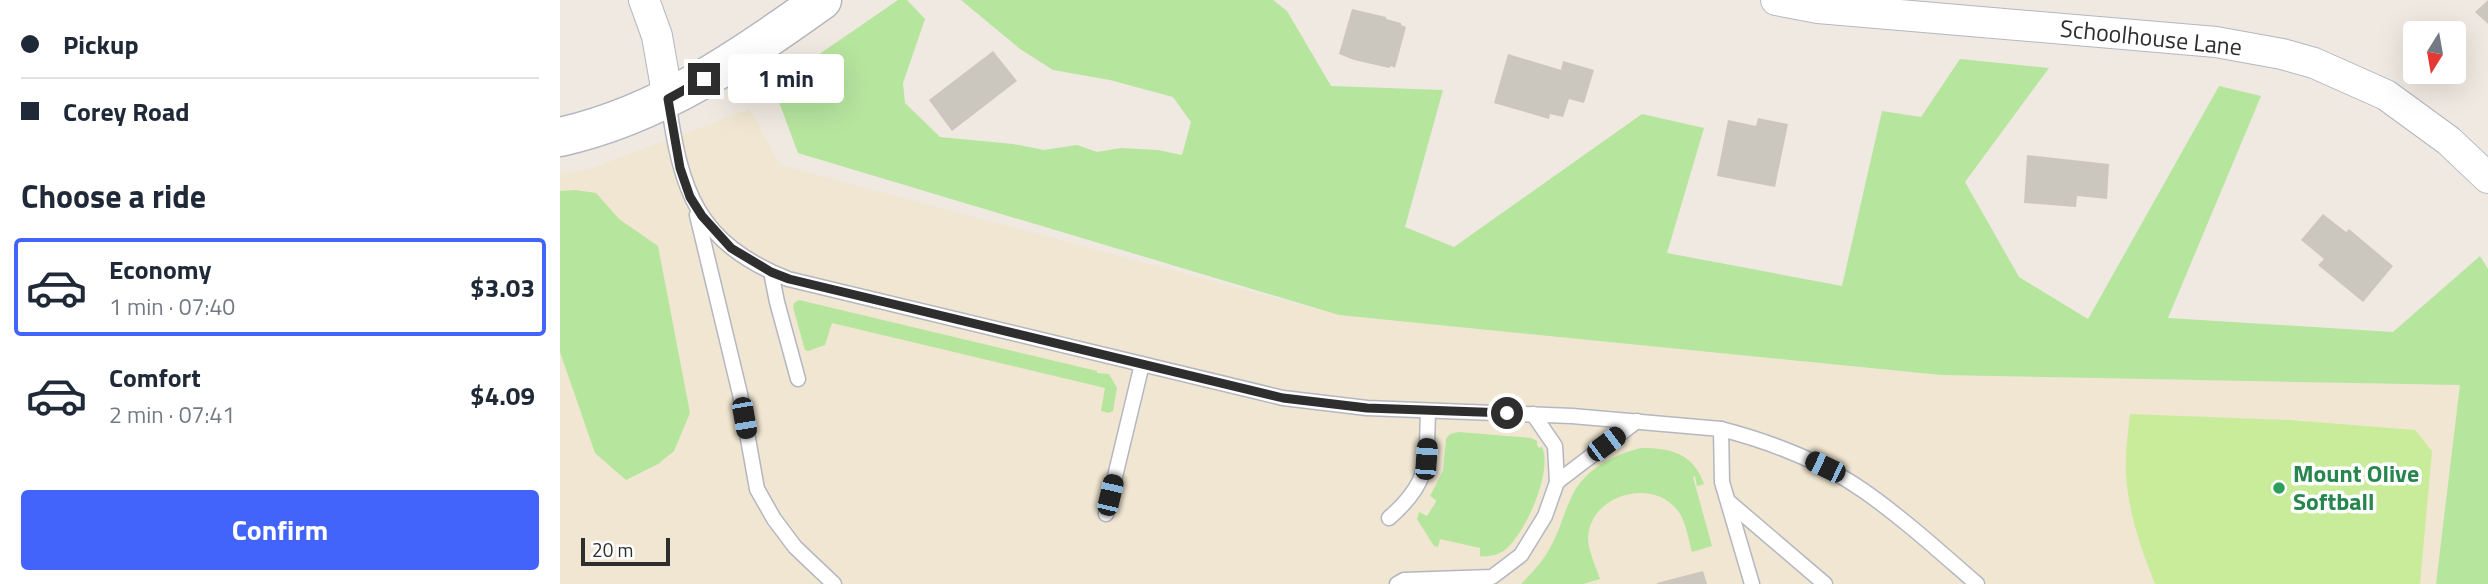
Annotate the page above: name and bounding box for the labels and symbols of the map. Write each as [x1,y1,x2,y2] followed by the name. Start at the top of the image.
[2058,10,2244,64] street label: Schoolhouse Lane
[2403,21,2466,84] north arrow
[728,55,844,104] callout: 1 min
[688,63,720,95] route end
[731,395,758,441] car
[1491,397,1523,429] route start
[1583,423,1630,465] car
[1415,437,1438,481] car
[1802,448,1849,486] car
[2293,455,2419,519] place label: Mount Olive Softball
[1096,472,1125,518] car
[2271,480,2287,496] marker: Mount Olive Softball
[581,535,670,567] scale bar

